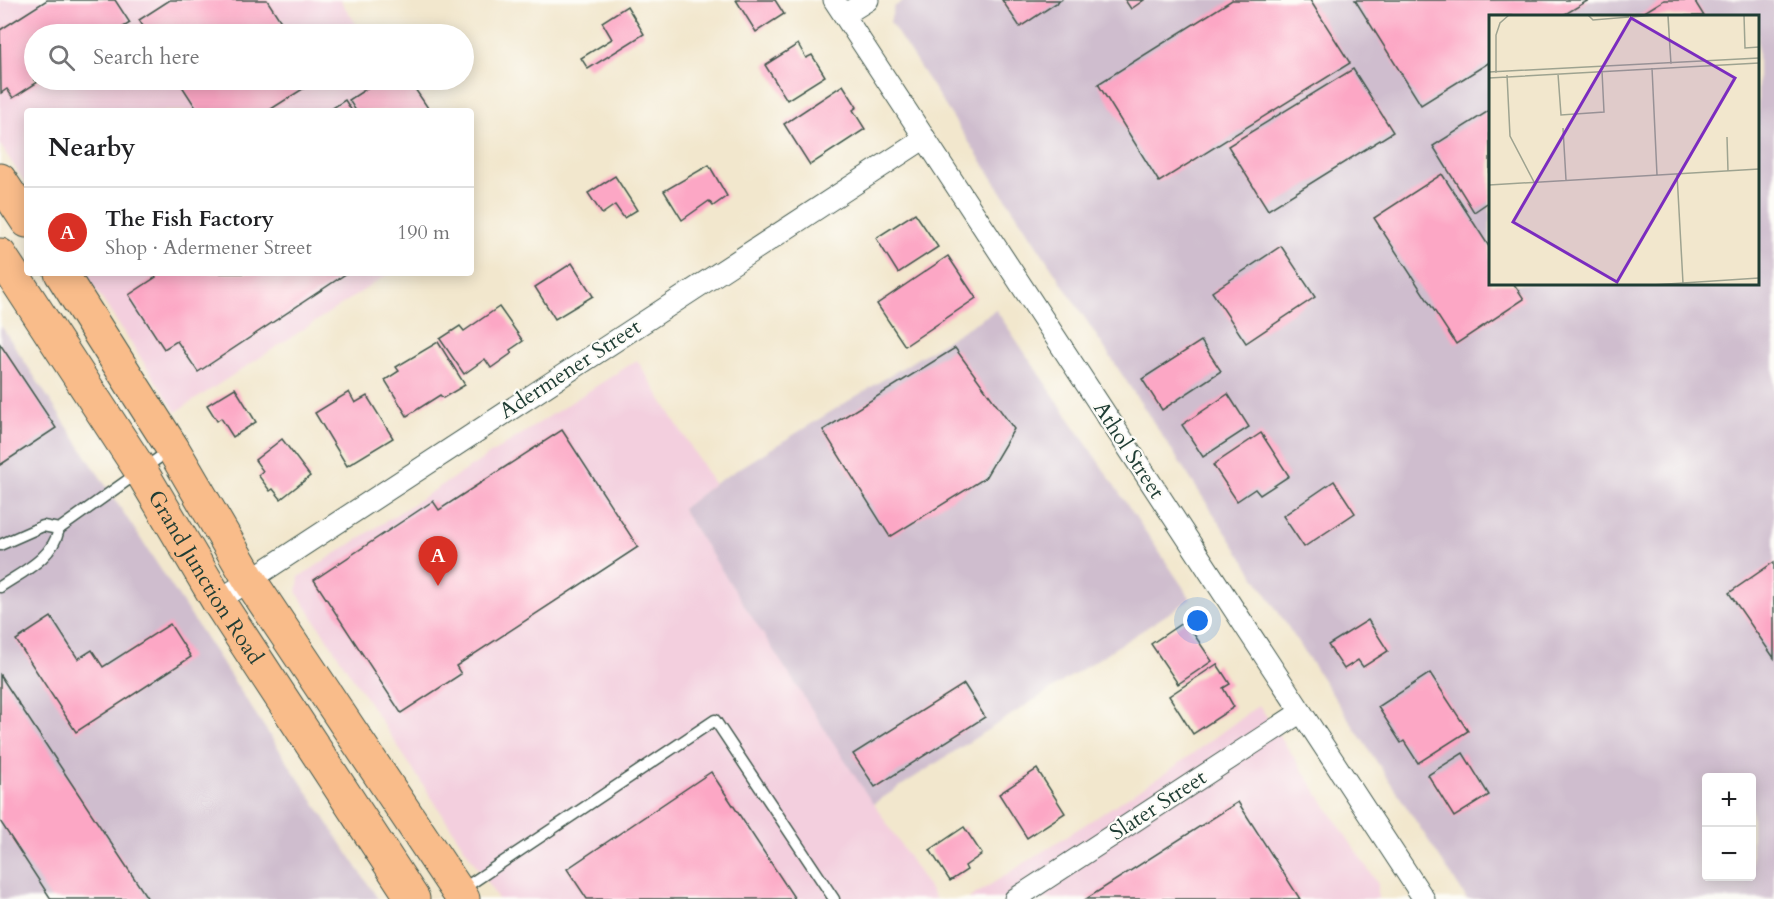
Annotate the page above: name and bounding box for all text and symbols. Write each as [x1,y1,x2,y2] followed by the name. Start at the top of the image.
[1489,15,1759,285] inset map
[24,24,474,90] search box
[45,41,78,74] icon: search
[93,42,200,72] text: Search here
[48,130,136,165] text: Nearby
[105,204,274,234] text: The Fish Factory
[60,219,75,246] text: A
[397,219,450,246] text: 190 m
[105,234,312,261] text: Shop · Adermener Street
[493,312,647,426] street label: Adermener Street
[1086,395,1172,505] street label: Athol Street
[141,484,270,670] street label: Grand Junction Road
[418,536,458,586] pin: A
[1183,606,1212,635] your location
[1104,762,1212,848] street label: Slater Street
[1702,773,1756,881] map controls
[1702,773,1756,827] button: +
[1702,827,1756,881] button: −

